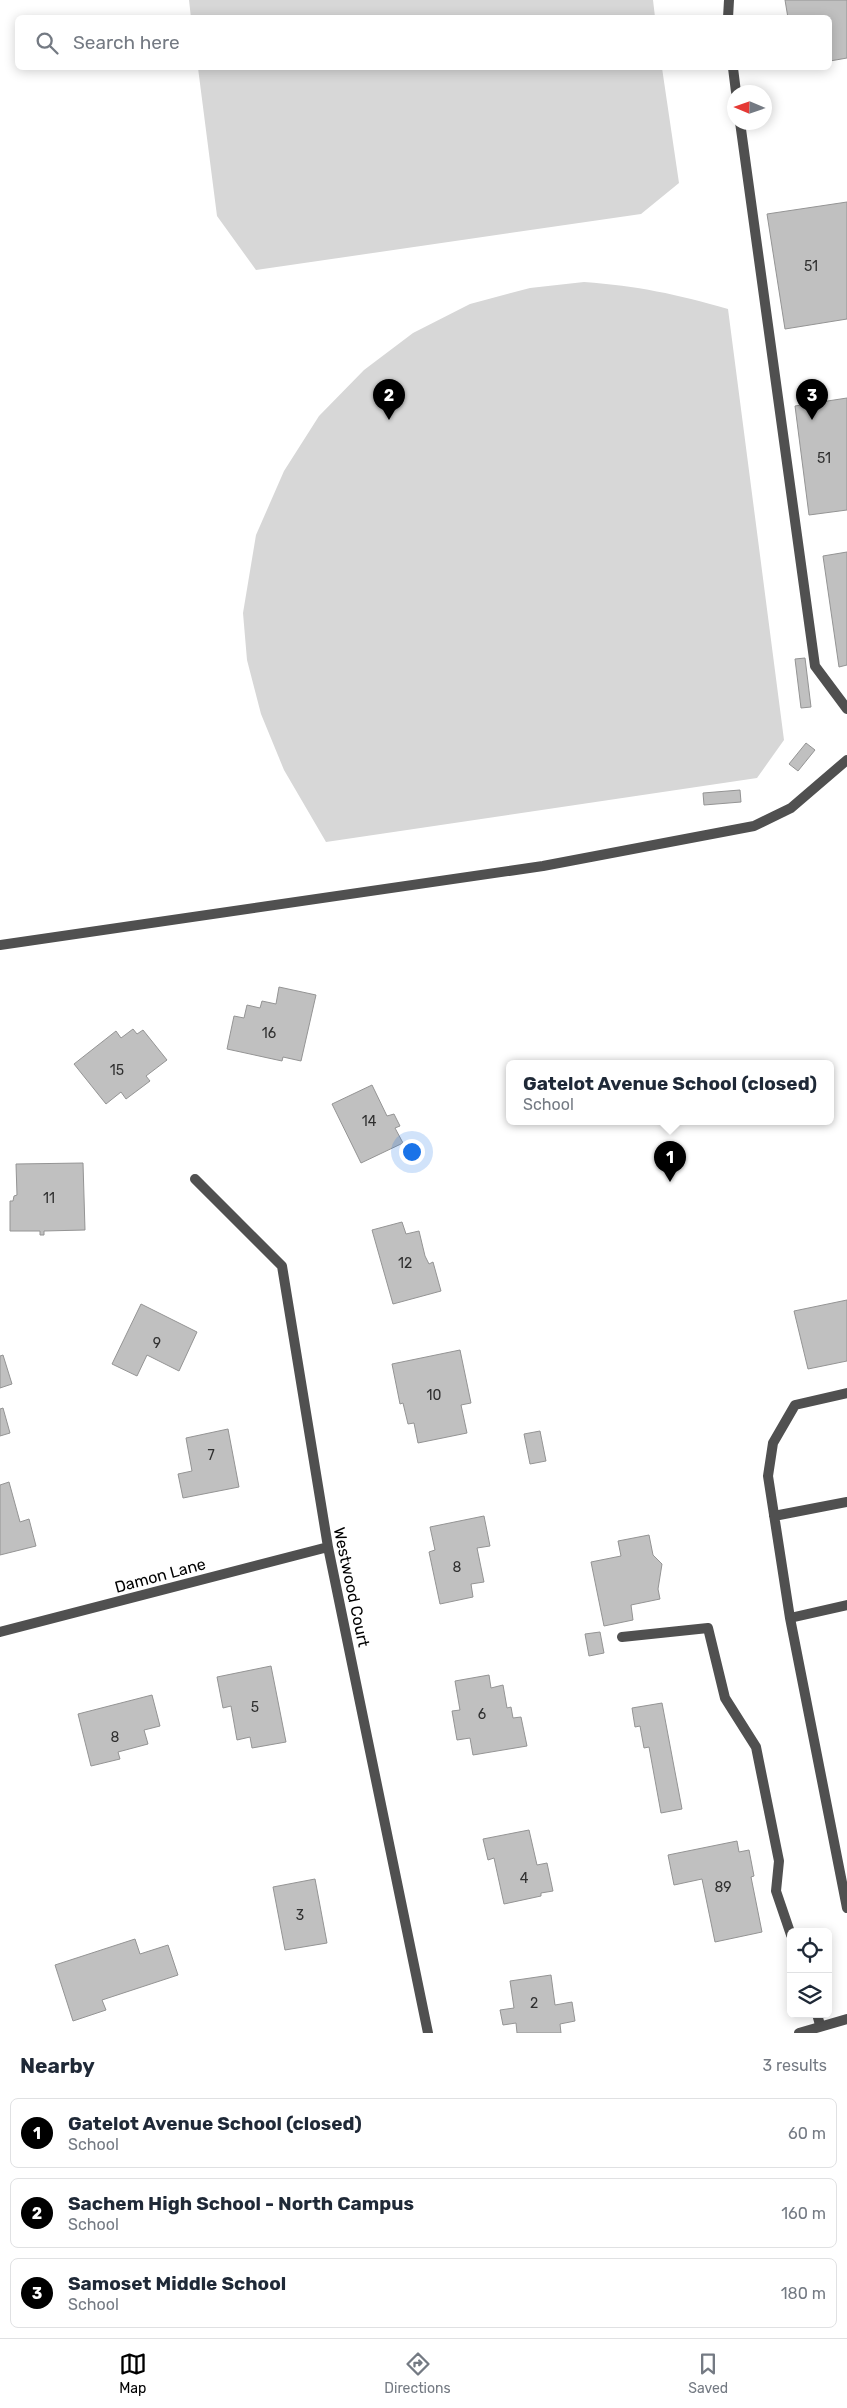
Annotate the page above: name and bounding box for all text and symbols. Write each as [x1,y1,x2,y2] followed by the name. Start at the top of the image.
[15,15,832,70] search box
[33,29,61,57] icon: search
[73,31,180,54] text: Search here
[727,85,772,130] north arrow
[804,258,818,275] house number: 51
[373,379,405,420] pin: 2
[796,379,828,420] pin: 3
[817,450,831,467] house number: 51
[262,1025,276,1042] house number: 16
[506,1060,834,1125] popup
[110,1062,124,1079] house number: 15
[523,1072,817,1095] text: Gatelot Avenue School (closed)
[523,1095,574,1114] text: School
[362,1113,377,1130] house number: 14
[399,1139,425,1165] your location
[654,1141,686,1182] pin: 1
[43,1190,55,1207] house number: 11
[398,1255,412,1272] house number: 12
[153,1335,161,1352] house number: 9
[427,1387,442,1404] house number: 10
[207,1447,215,1464] house number: 7
[330,1525,373,1649] street label: Westwood Court
[113,1554,208,1597] street label: Damon Lane
[453,1559,462,1576] house number: 8
[251,1699,259,1716] house number: 5
[478,1706,486,1723] house number: 6
[111,1729,120,1746] house number: 8
[520,1870,529,1887] house number: 4
[714,1879,732,1896] house number: 89
[296,1907,304,1924] house number: 3
[787,1928,832,2018] map controls
[787,1928,832,1973] button: locate
[787,1973,832,2018] button: layers
[530,1995,538,2012] house number: 2
[20,2053,95,2078] text: Nearby
[762,2056,827,2075] text: 3 results
[68,2112,362,2135] text: Gatelot Avenue School (closed)
[33,2124,41,2143] text: 1
[788,2124,826,2143] text: 60 m
[68,2135,119,2154] text: School
[68,2192,414,2215] text: Sachem High School - North Campus
[32,2204,42,2223] text: 2
[781,2204,826,2223] text: 160 m
[68,2215,119,2234] text: School
[68,2272,286,2295] text: Samoset Middle School
[32,2284,42,2303] text: 3
[781,2284,826,2303] text: 180 m
[68,2295,119,2314] text: School
[119,2350,147,2397] tab: Map
[384,2350,451,2397] tab: Directions
[688,2350,728,2397] tab: Saved

